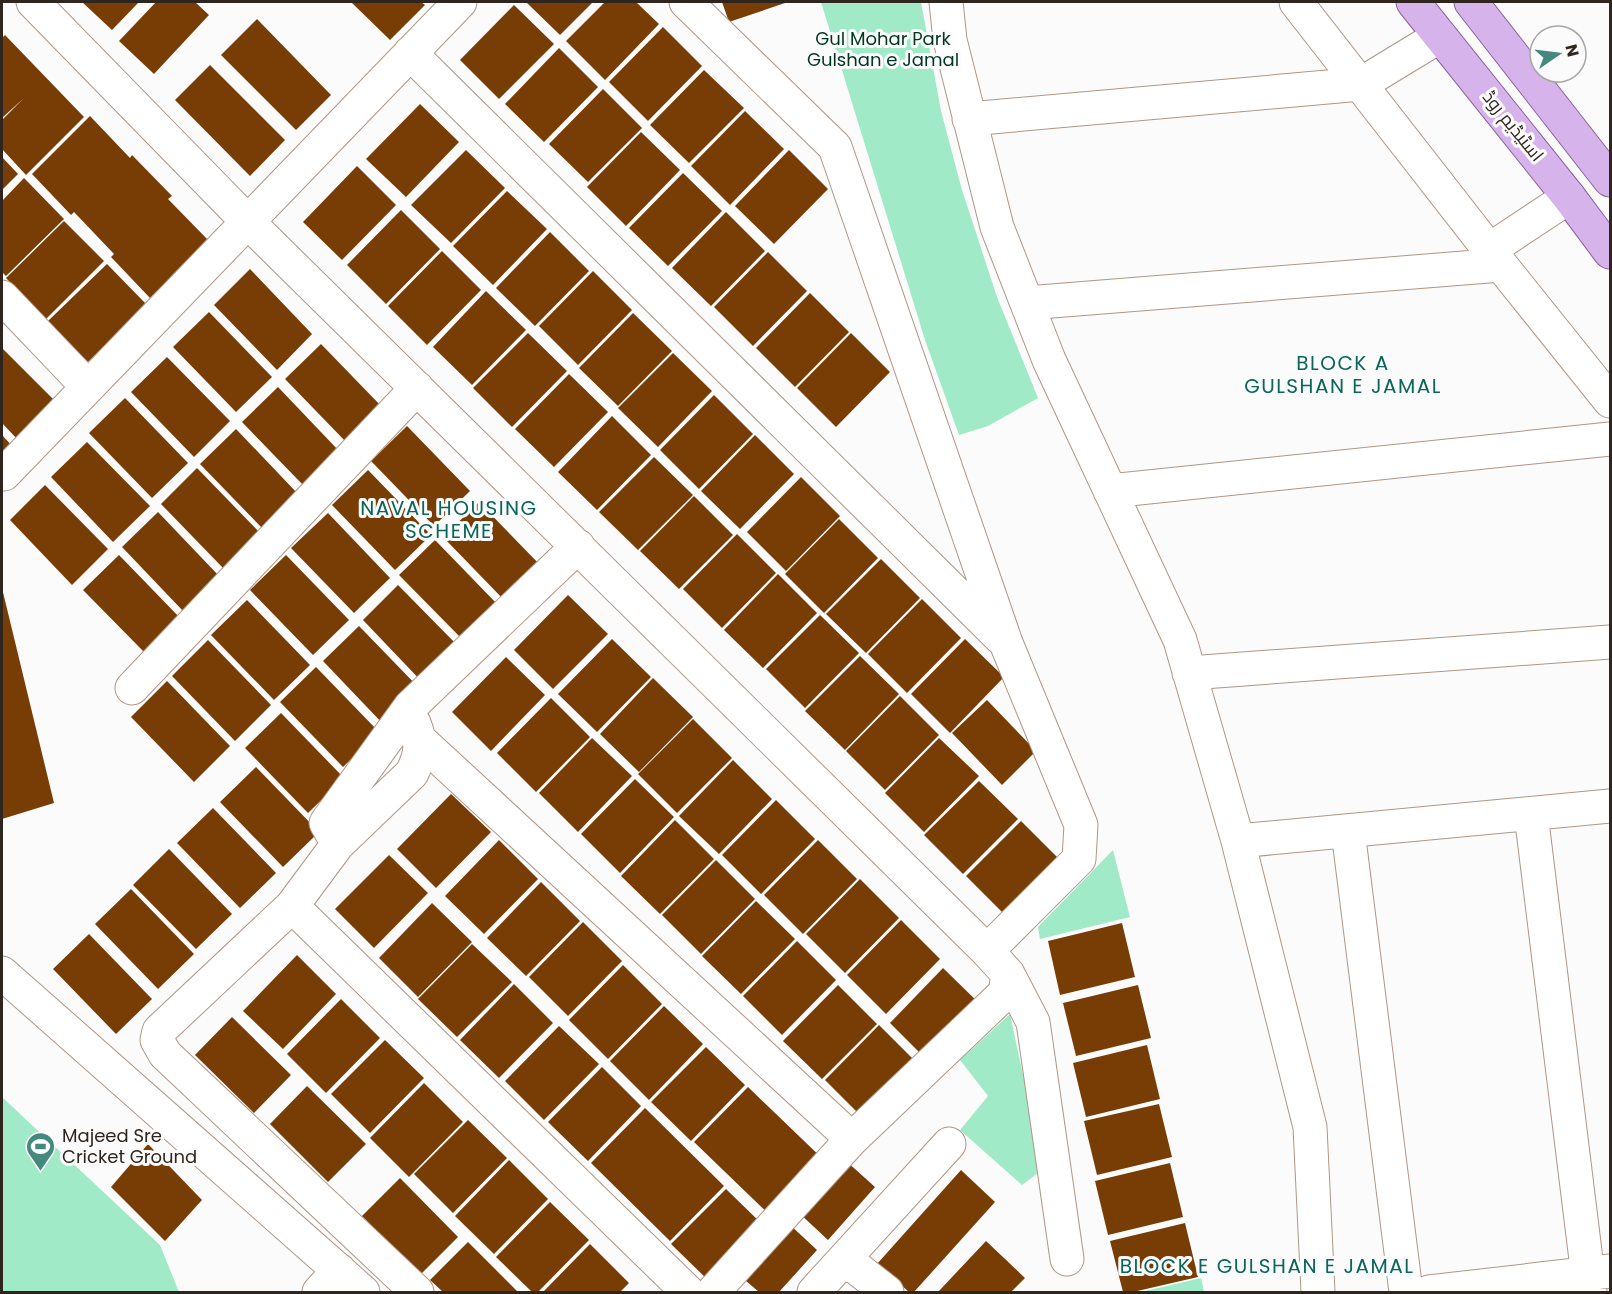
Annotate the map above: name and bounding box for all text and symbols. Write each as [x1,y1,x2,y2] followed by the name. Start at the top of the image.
[1528,24,1588,84] north arrow
[807,26,959,72] park label: Gul Mohar Park Gulshan e Jamal
[1559,42,1585,59] text: N
[1477,85,1550,166] street label: اسٹیڈیم روڈ
[1244,349,1442,400] district label: BLOCK A GULSHAN E JAMAL
[360,494,538,545] district label: NAVAL HOUSING SCHEME
[62,1123,197,1169] place label: Majeed Sre Cricket Ground
[25,1130,57,1172] sports icon: Majeed Sre Cricket Ground
[1120,1252,1414,1280] district label: BLOCK E GULSHAN E JAMAL

